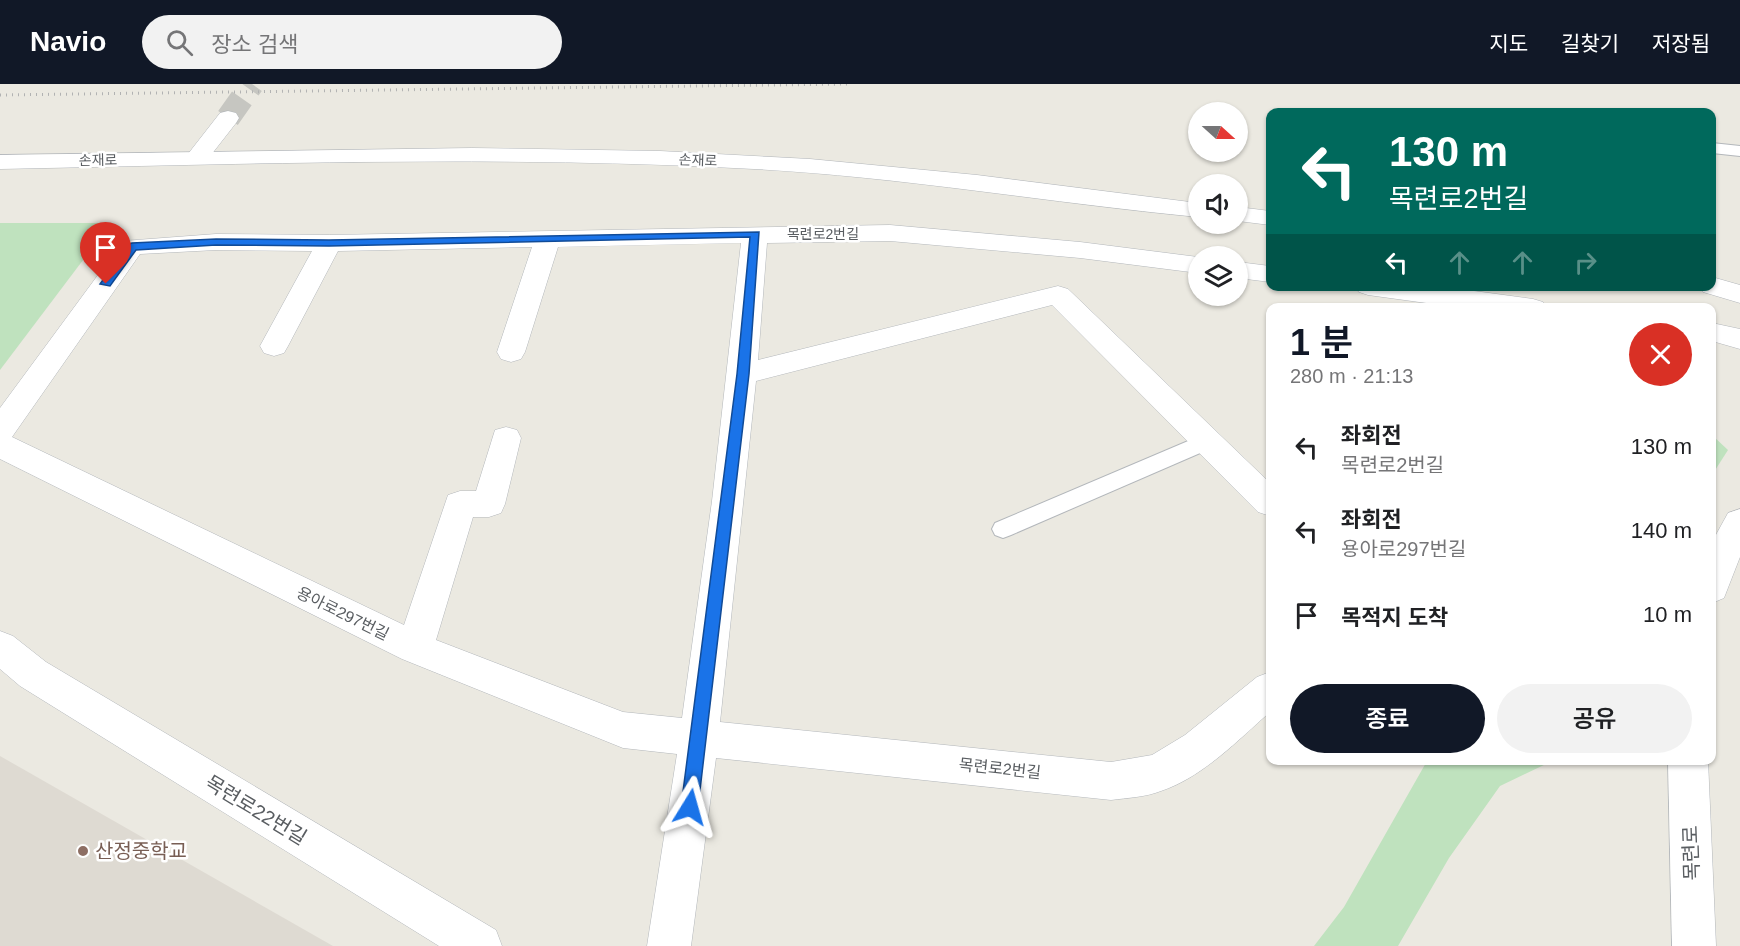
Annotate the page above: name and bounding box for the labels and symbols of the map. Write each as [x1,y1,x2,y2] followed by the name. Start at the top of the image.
[1188,102,1248,162] north arrow
[678,151,718,169] street label: 손재로
[79,152,118,168] street label: 손재로
[80,222,131,284] pin
[787,226,859,242] street label: 목련로2번길
[294,584,392,643] street label: 용아로297번길
[958,756,1042,781] street label: 목련로2번길
[201,771,311,849] street label: 목련로22번길
[658,775,722,839] position arrow
[1679,825,1703,881] street label: 목련로
[95,840,187,862] place label: 산정중학교
[76,844,90,858] marker: 산정중학교

